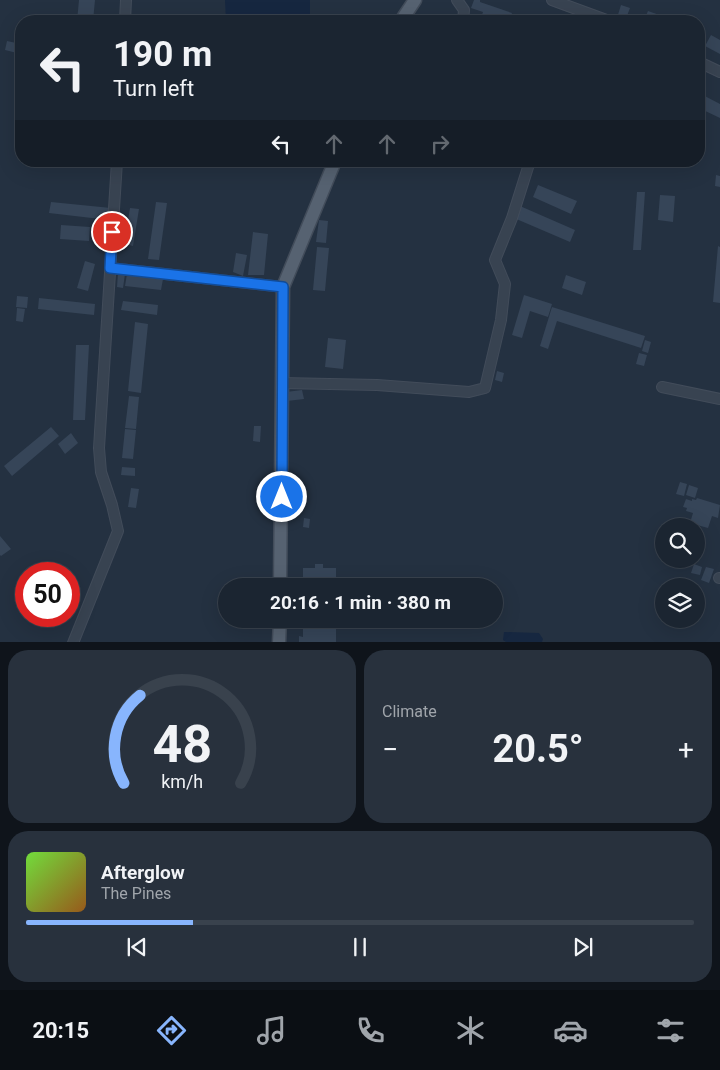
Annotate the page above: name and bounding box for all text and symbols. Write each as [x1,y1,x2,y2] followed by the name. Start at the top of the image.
[113,34,212,75] text: 190 m
[30,35,95,100] icon: left
[113,76,194,101] text: Turn left
[267,130,295,158] icon: left
[320,130,348,158] icon: ahead
[373,130,401,158] icon: ahead
[426,130,454,158] icon: right
[91,211,133,253] pin
[98,218,126,246] icon: arrive
[255,470,307,522] position arrow
[655,518,705,628] map controls
[655,518,705,568] button: search
[15,562,80,627] speed limit sign: 50
[655,578,705,628] button: layers
[270,591,451,614] text: 20:16 · 1 min · 380 m
[382,702,437,721] text: Climate
[152,714,212,775] text: 48
[492,727,584,771] text: 20.5°
[382,733,398,766] text: −
[678,733,694,766] text: +
[161,771,203,792] text: km/h
[101,861,185,884] text: Afterglow
[101,884,171,903] text: The Pines
[123,933,151,961] icon: previous
[346,933,374,961] icon: pause
[569,933,597,961] icon: next
[154,1013,189,1048] icon: directions
[254,1013,289,1048] icon: music
[353,1013,388,1048] icon: phone
[453,1013,488,1048] icon: climate
[553,1013,588,1048] icon: car
[653,1013,688,1048] icon: filters
[32,1018,89,1043] text: 20:15

